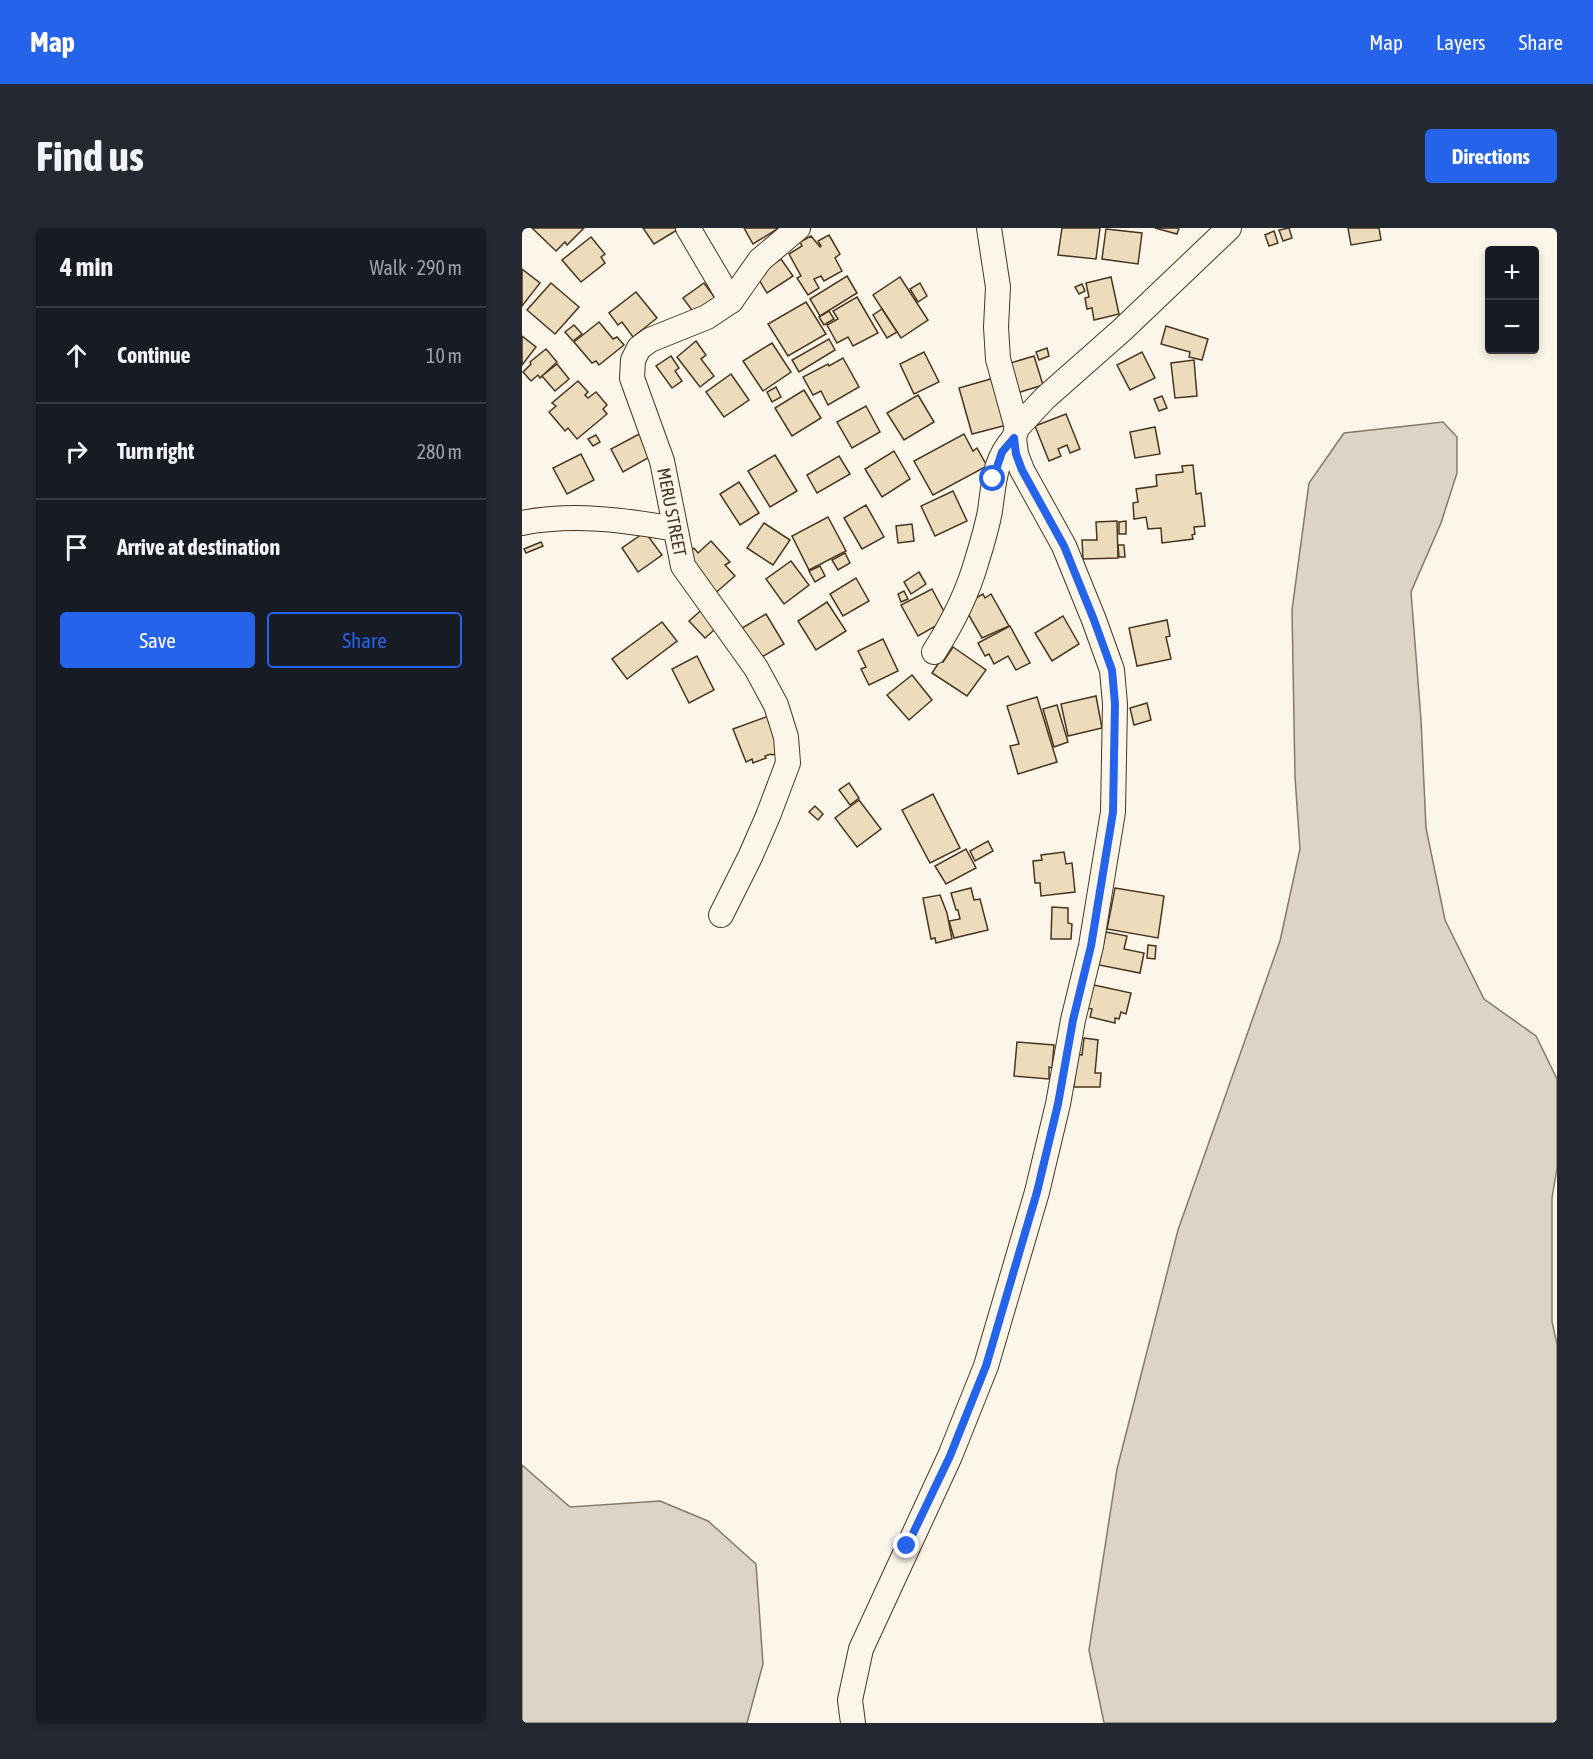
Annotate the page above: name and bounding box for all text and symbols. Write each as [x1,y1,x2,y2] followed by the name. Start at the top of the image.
[30,26,75,58] text: Map
[1369,30,1403,54] text: Map
[1436,30,1486,54] text: Layers
[1519,30,1563,54] text: Share
[1425,129,1557,183] button: Directions
[36,132,144,180] text: Find us
[1485,246,1539,354] map controls
[1485,246,1539,300] button: +
[60,252,113,282] text: 4 min
[370,256,462,279] text: Walk · 290 m
[1485,300,1539,354] button: −
[60,339,93,372] icon: ahead
[117,342,191,368] text: Continue
[426,344,462,367] text: 10 m
[60,435,93,468] icon: right
[117,438,194,464] text: Turn right
[417,440,462,463] text: 280 m
[979,465,1005,491] route start
[653,466,691,558] street label: MERU STREET
[60,531,93,564] icon: arrive
[117,534,280,560] text: Arrive at destination
[60,612,255,668] button: Save
[267,612,462,668] button: Share
[893,1532,919,1558] route end

